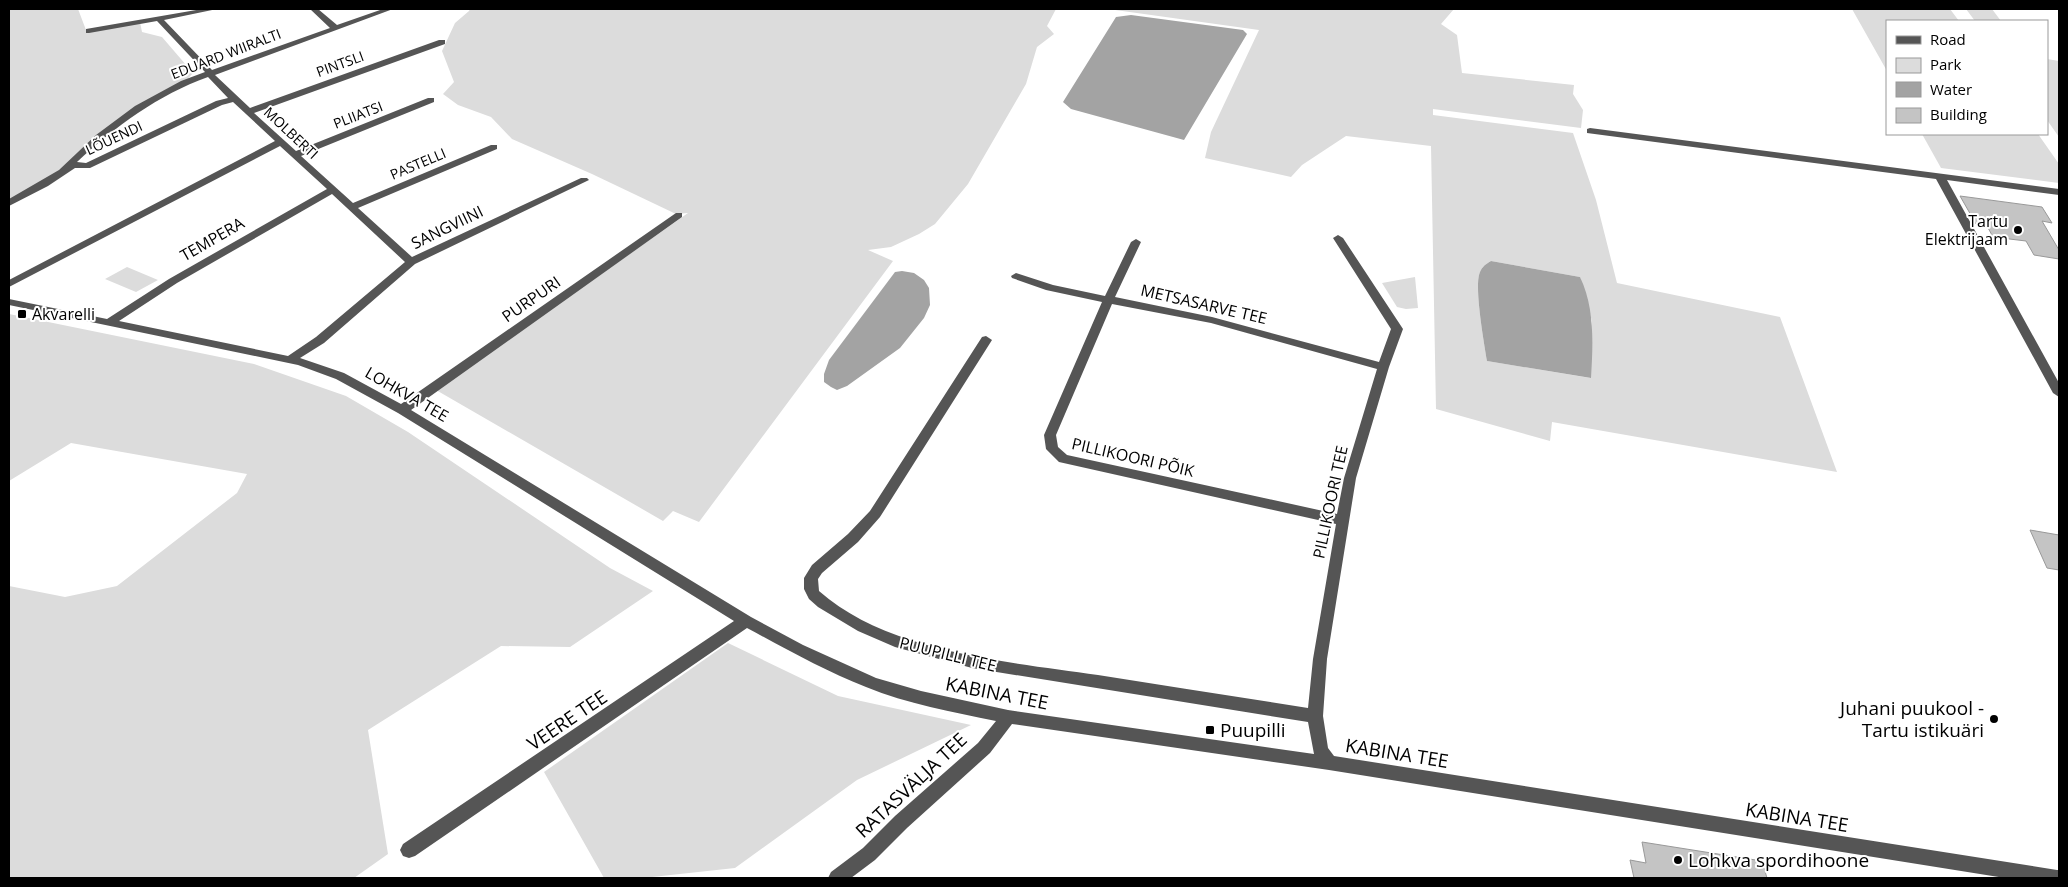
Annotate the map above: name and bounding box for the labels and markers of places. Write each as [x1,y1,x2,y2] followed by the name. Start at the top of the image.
[1925,210,2008,250] place label: Tartu Elektrijaam
[2012,224,2024,236] marker: Tartu Elektrijaam
[32,303,95,325] place label: Akvarelli
[16,308,28,320] marker: Akvarelli
[1838,695,1984,743] place label: Juhani puukool - Tartu istikuäri
[1988,713,2000,725] marker: Juhani puukool - Tartu istikuäri
[1220,717,1286,743] place label: Puupilli
[1204,724,1216,736] marker: Puupilli
[1688,847,1869,873] place label: Lohkva spordihoone
[1672,854,1684,866] marker: Lohkva spordihoone

